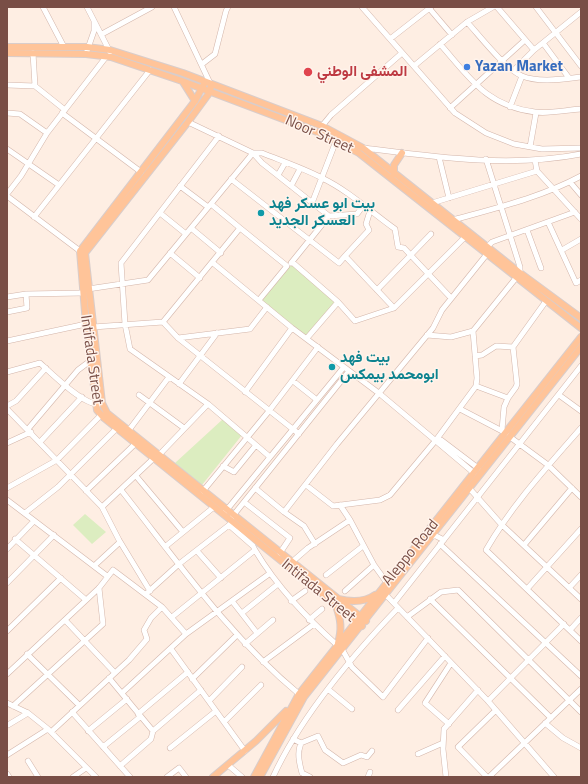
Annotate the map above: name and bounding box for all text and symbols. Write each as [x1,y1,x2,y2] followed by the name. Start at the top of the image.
[475,58,563,76] place label: Yazan Market
[462,62,472,72] marker: Yazan Market
[317,63,407,81] place label: المشفى الوطني
[302,66,314,78] marker: المشفى الوطني
[282,112,356,158] street label: Noor Street
[269,195,375,230] place label: بيت ابو عسكر فهد العسكر الجديد
[256,208,266,218] marker: بيت ابو عسكر فهد العسكر الجديد
[76,314,106,406] street label: Intifada Street
[340,349,439,384] place label: بيت فهد ابومحمد بيمكس
[327,362,337,372] marker: بيت فهد ابومحمد بيمكس
[379,516,443,590] street label: Aleppo Road
[277,556,359,626] street label: Intifada Street

